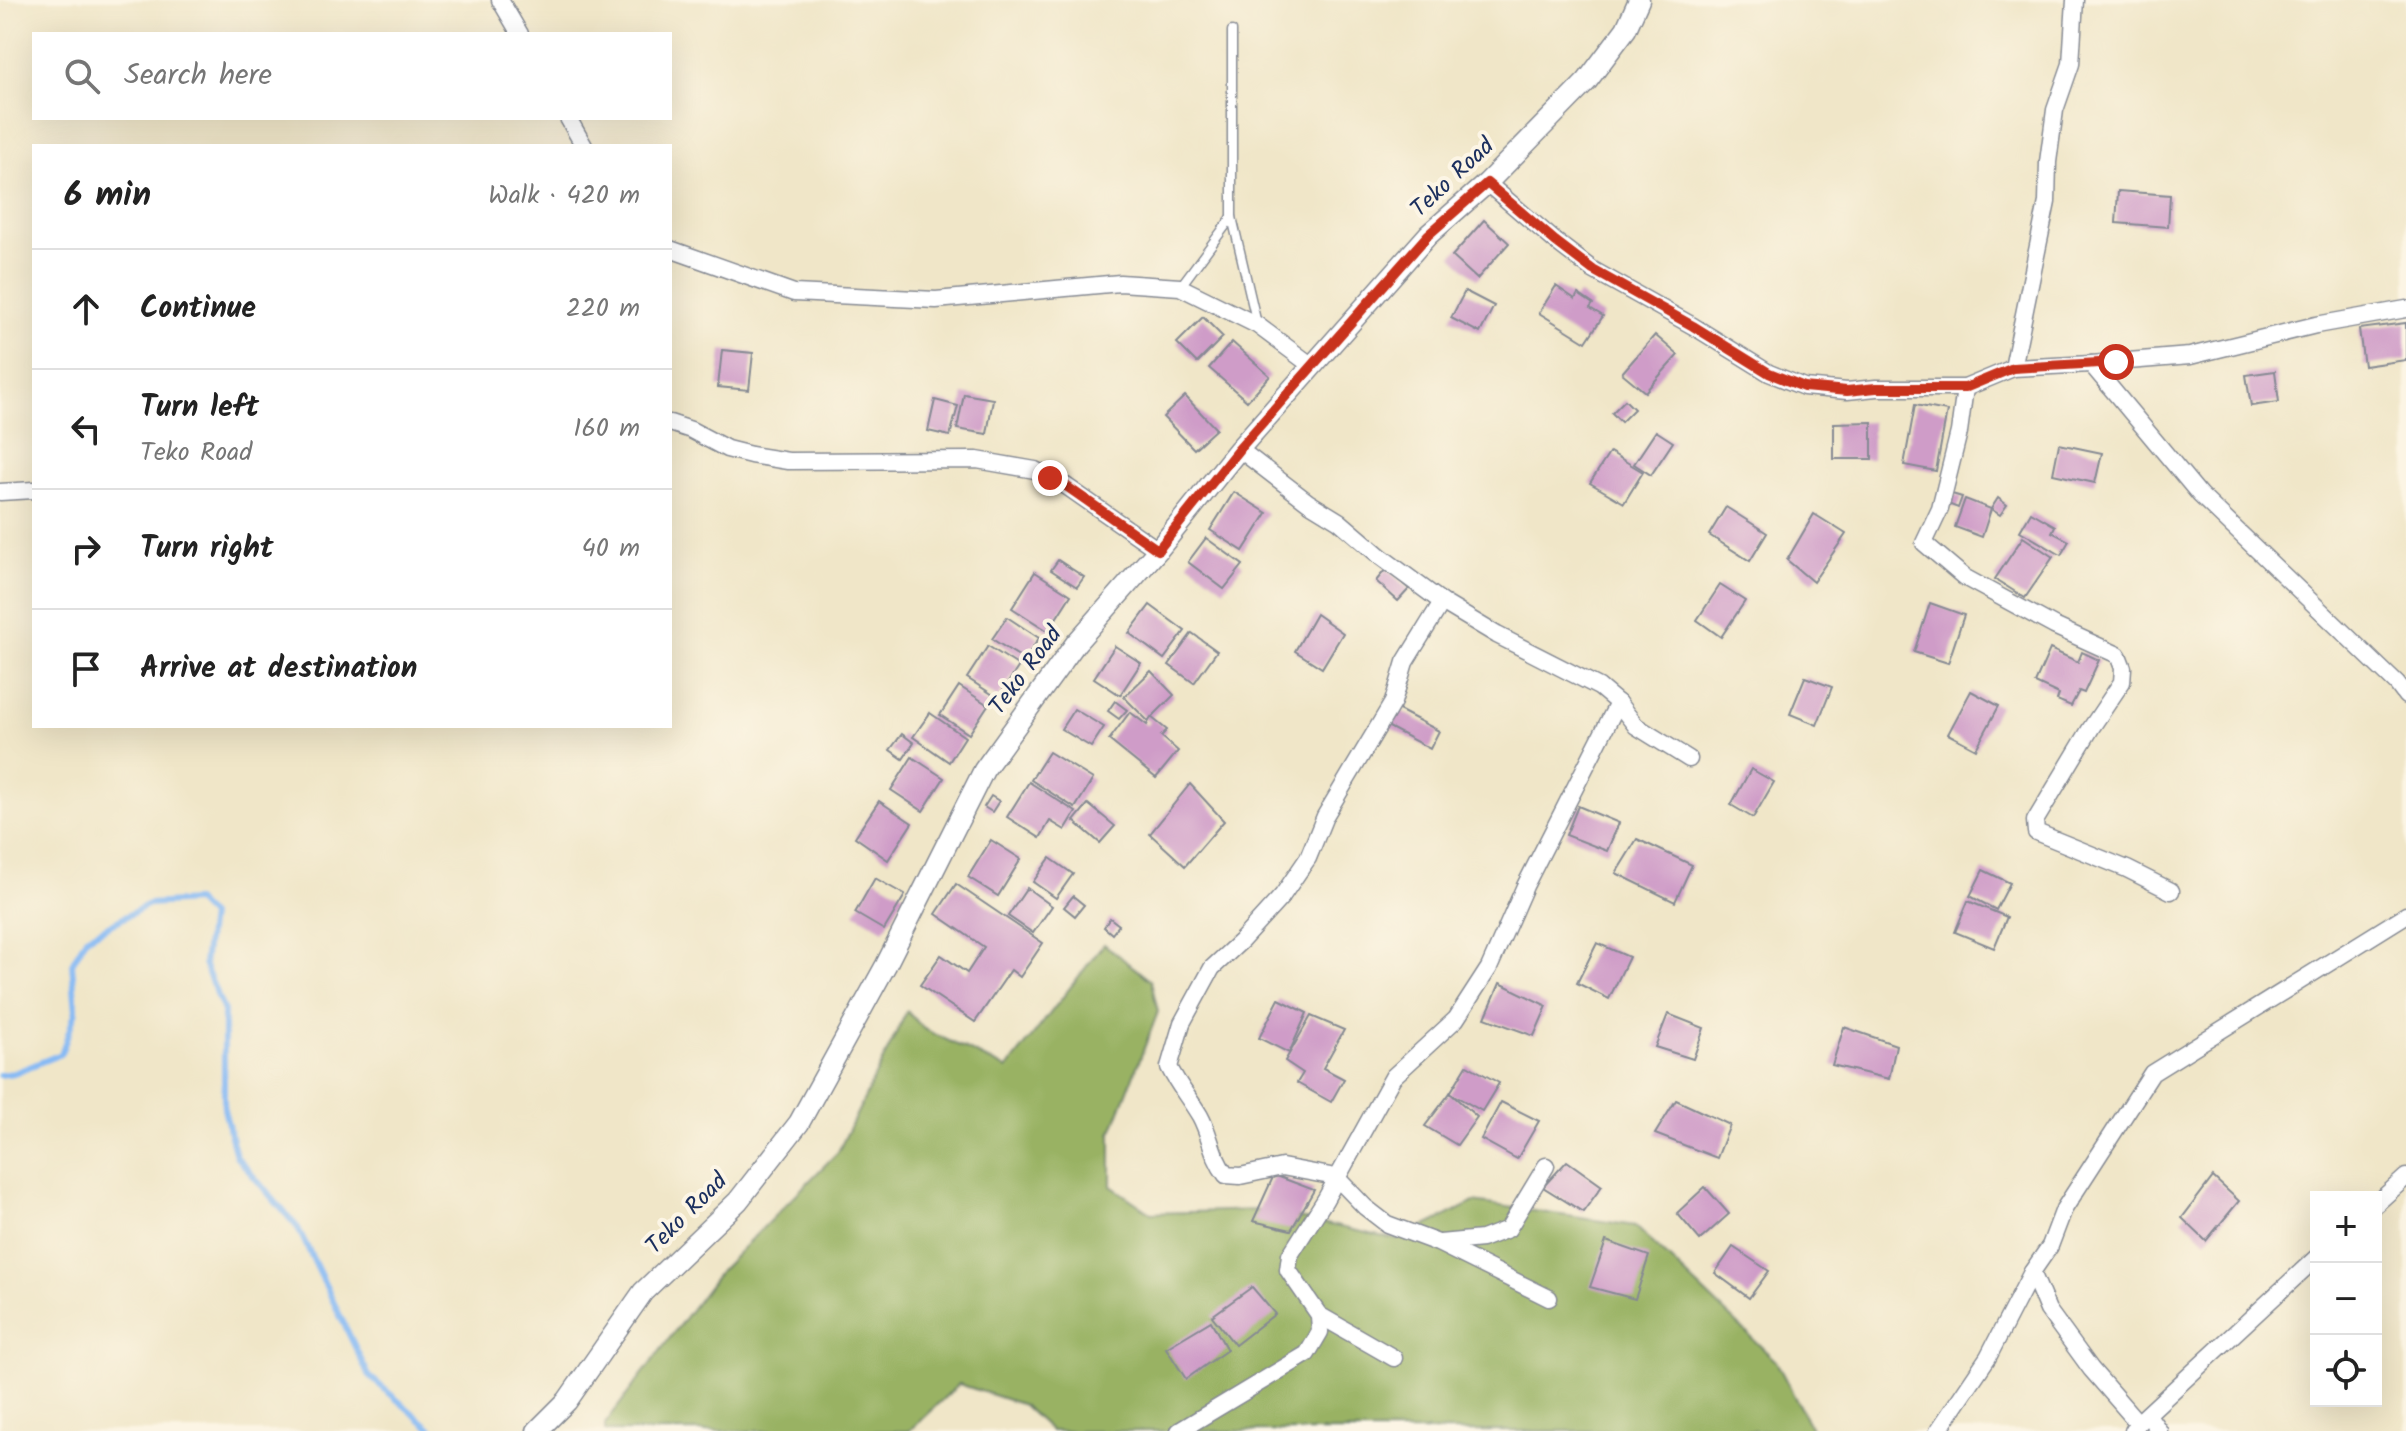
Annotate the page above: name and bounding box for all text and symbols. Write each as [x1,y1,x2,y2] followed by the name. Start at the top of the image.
[32,32,672,120] search box
[124,52,272,100] text: Search here
[60,54,104,98] icon: search
[1402,128,1505,228] street label: Teko Road
[64,169,151,223] text: 6 min
[488,175,640,217] text: Walk · 420 m
[140,285,256,333] text: Continue
[64,287,108,331] icon: ahead
[566,288,640,330] text: 220 m
[2098,344,2134,380] route start
[140,384,259,432] text: Turn left
[64,407,108,451] icon: left
[573,408,640,450] text: 160 m
[140,432,252,474] text: Teko Road
[1032,460,1068,496] route end
[140,525,273,573] text: Turn right
[64,527,108,571] icon: right
[582,528,640,570] text: 40 m
[979,617,1074,724] street label: Teko Road
[140,645,417,693] text: Arrive at destination
[64,647,108,691] icon: arrive
[637,1163,738,1264] street label: Teko Road
[2310,1191,2382,1407] map controls
[2310,1191,2382,1263] button: +
[2310,1263,2382,1335] button: −
[2310,1335,2382,1407] button: locate

